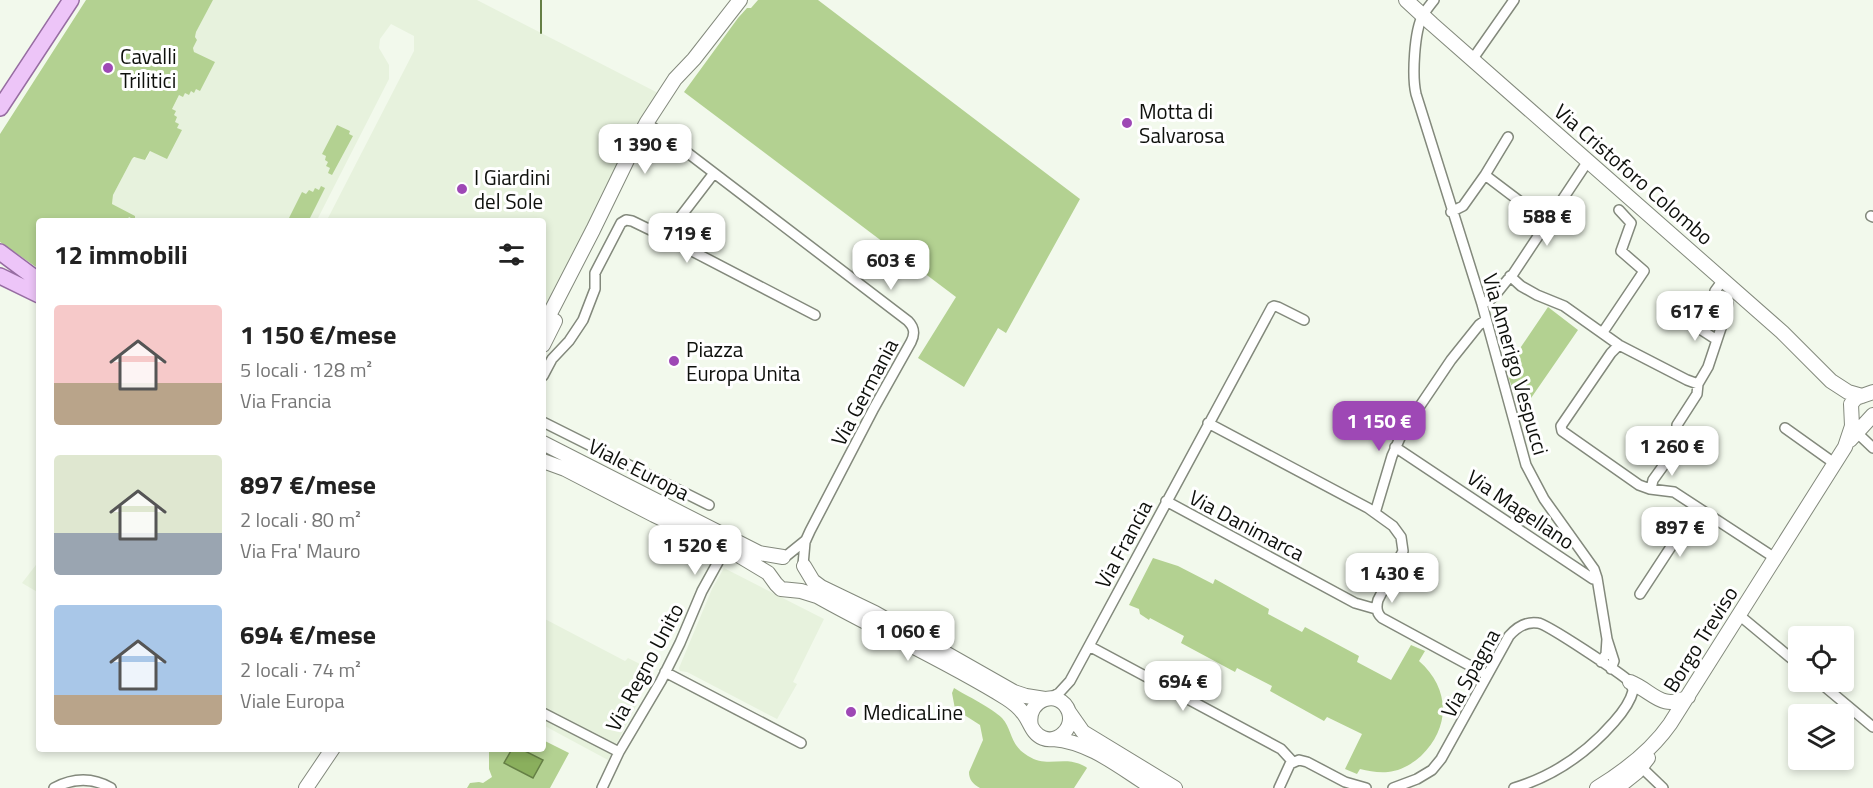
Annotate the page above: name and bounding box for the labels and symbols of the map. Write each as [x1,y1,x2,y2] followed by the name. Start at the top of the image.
[120,40,177,96] place label: Cavalli Trilitici
[101,61,115,75] marker: Cavalli Trilitici
[1139,95,1225,151] place label: Motta di Salvarosa
[1547,96,1721,252] street label: Via Cristoforo Colombo
[1120,116,1134,130] marker: Motta di Salvarosa
[590,124,700,175] pin: 1 390 €
[474,161,550,217] place label: I Giardini del Sole
[455,182,469,196] marker: I Giardini del Sole
[1505,196,1589,247] pin: 588 €
[645,213,729,264] pin: 719 €
[849,240,933,291] pin: 603 €
[1475,269,1557,459] street label: Via Amerigo Vespucci
[1653,291,1737,342] pin: 617 €
[822,332,906,451] street label: Via Germania
[686,333,801,389] place label: Piazza Europa Unita
[667,354,681,368] marker: Piazza Europa Unita
[1324,401,1434,452] pin: 1 150 €
[1617,426,1727,477] pin: 1 260 €
[583,430,696,508] street label: Viale Europa
[1461,461,1581,557] street label: Via Magellano
[1184,481,1311,569] street label: Via Danimarca
[1086,494,1160,594] street label: Via Francia
[1638,507,1722,558] pin: 897 €
[640,525,750,576] pin: 1 520 €
[1337,553,1447,604] pin: 1 430 €
[1655,580,1745,698] street label: Borgo Treviso
[597,597,691,737] street label: Via Regno Unito
[853,611,963,662] pin: 1 060 €
[1432,622,1508,723] street label: Via Spagna
[1141,661,1225,712] pin: 694 €
[863,696,963,728] place label: MedicaLine
[844,705,858,719] marker: MedicaLine

